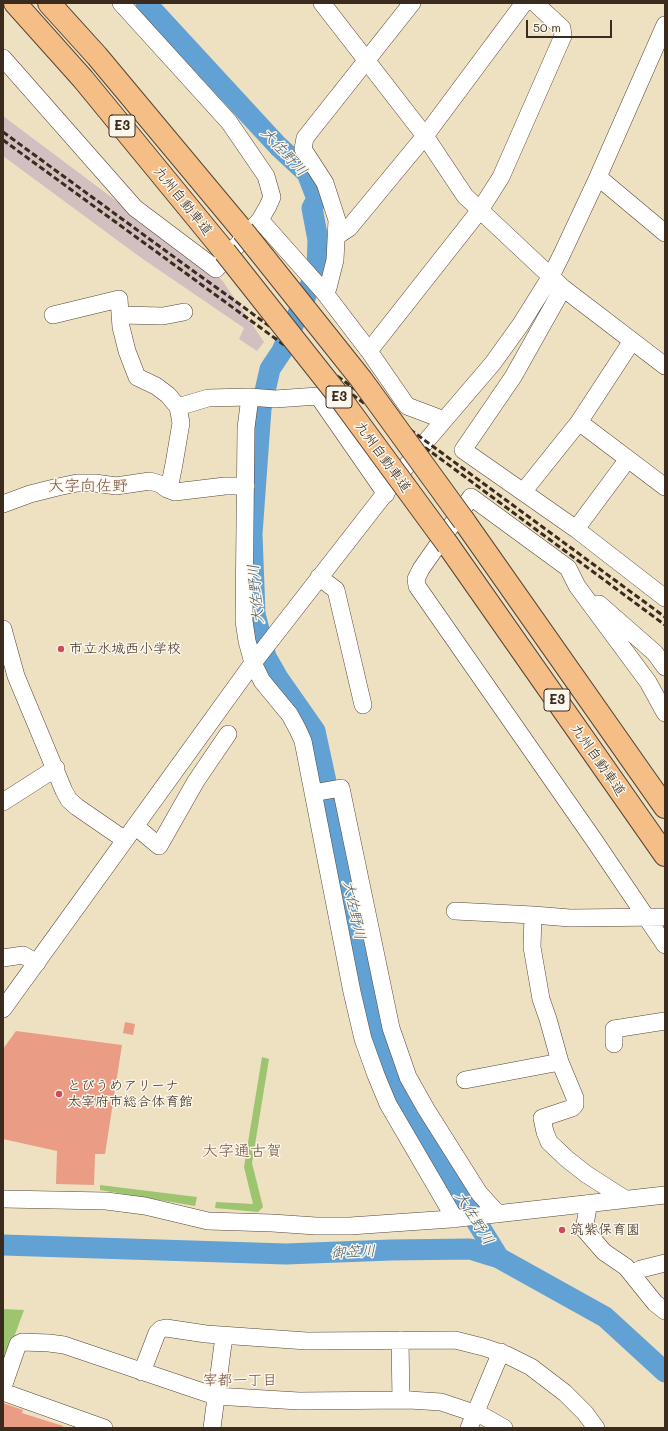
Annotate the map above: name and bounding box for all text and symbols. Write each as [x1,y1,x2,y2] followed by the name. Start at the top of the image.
[528,12,614,38] scale bar
[533,19,561,35] text: 50 m
[109,115,135,137] road number: E3
[257,124,311,180] water label: 大佐野川
[150,163,216,239] street label: 九州自動車道
[326,386,352,408] road number: E3
[352,418,414,496] street label: 九州自動車道
[48,476,128,496] district label: 大字向佐野
[244,563,268,625] water label: 大佐野川
[69,641,181,657] place label: 市立水城西小学校
[56,644,66,654] marker: 市立水城西小学校
[544,689,570,711] road number: E3
[567,721,629,799] street label: 九州自動車道
[339,879,369,941] water label: 大佐野川
[67,1078,193,1110] place label: とびうめアリーナ 太宰府市総合体育館
[54,1089,64,1099] marker: とびうめアリーナ 太宰府市総合体育館
[202,1141,282,1161] district label: 大字通古賀
[450,1188,498,1248] water label: 大佐野川
[570,1222,640,1238] place label: 筑紫保育園
[557,1225,567,1235] marker: 筑紫保育園
[330,1242,376,1262] water label: 御笠川
[203,1371,277,1389] district label: 宰都一丁目

